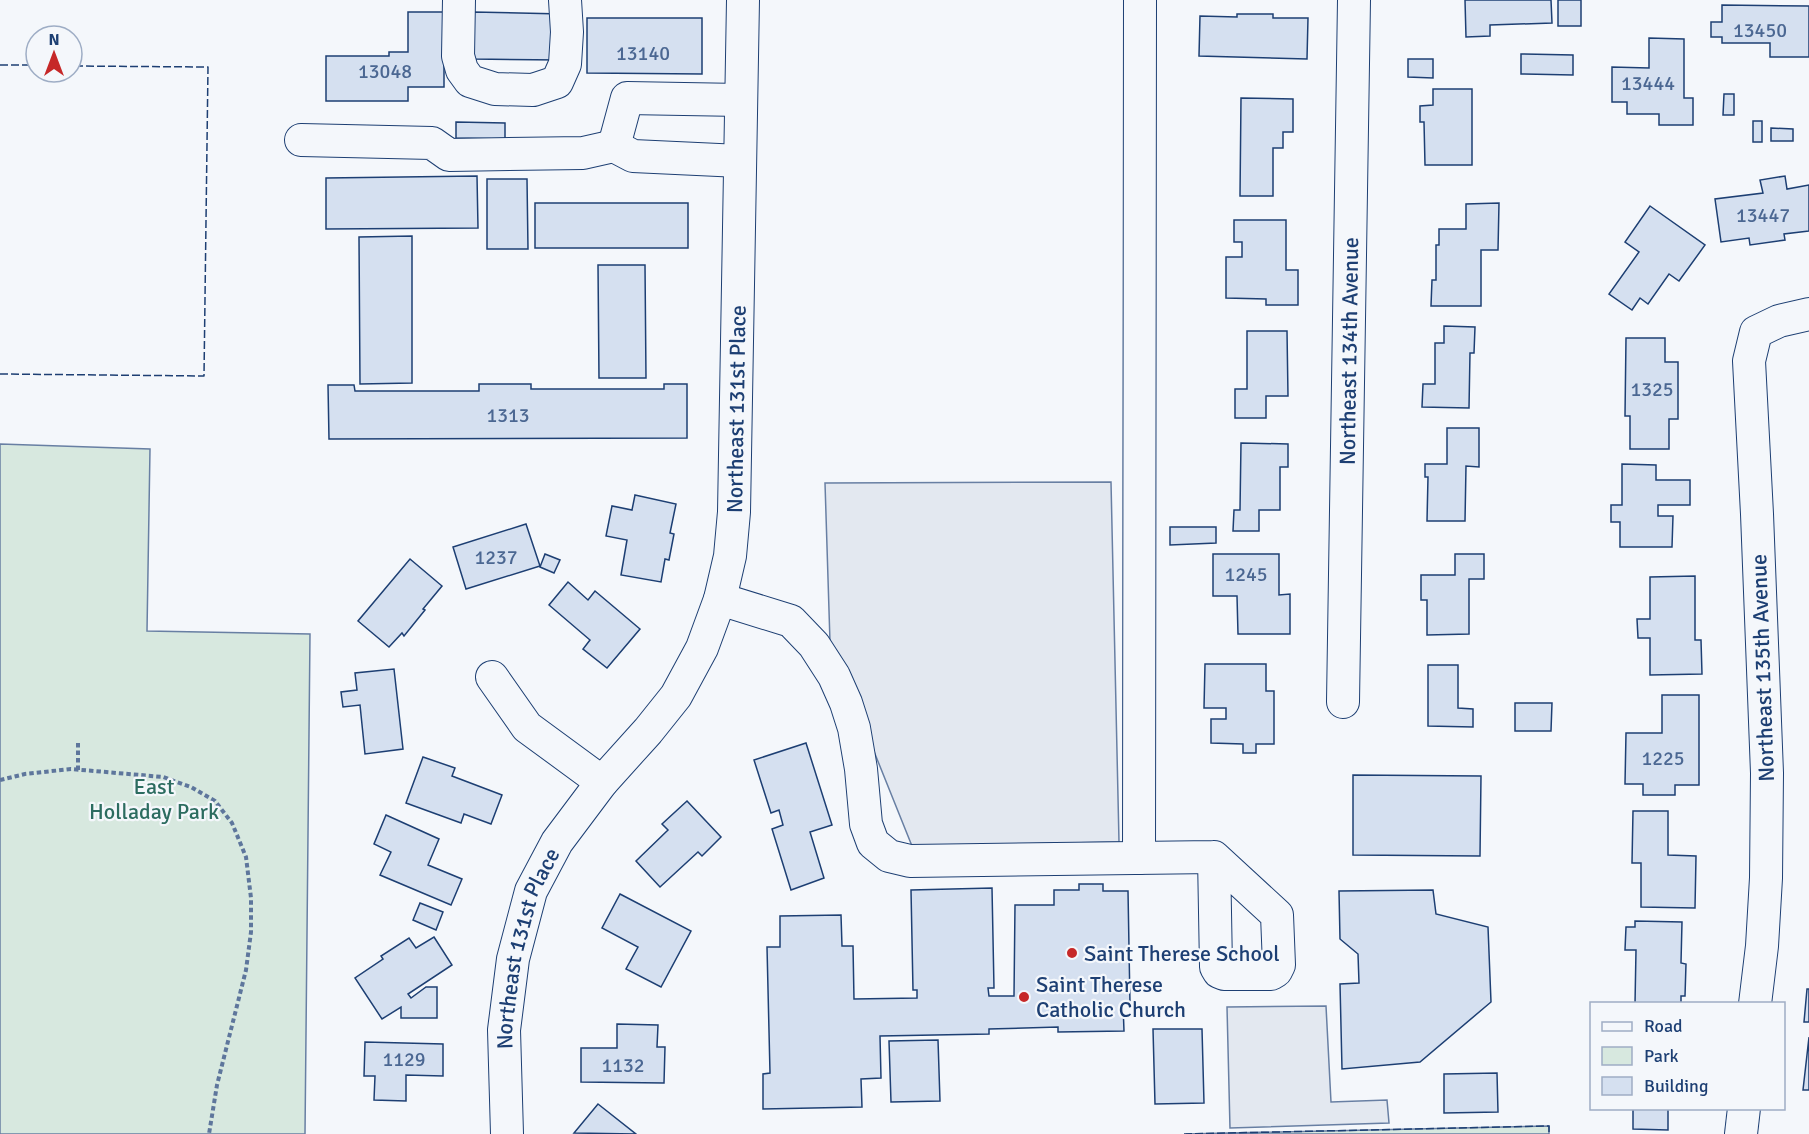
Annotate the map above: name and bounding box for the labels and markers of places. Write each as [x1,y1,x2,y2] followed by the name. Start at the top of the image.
[1084,940,1280,967] place label: Saint Therese School
[1065,946,1079,960] marker: Saint Therese School
[1036,971,1186,1023] place label: Saint Therese Catholic Church
[1017,990,1031,1004] marker: Saint Therese Catholic Church

